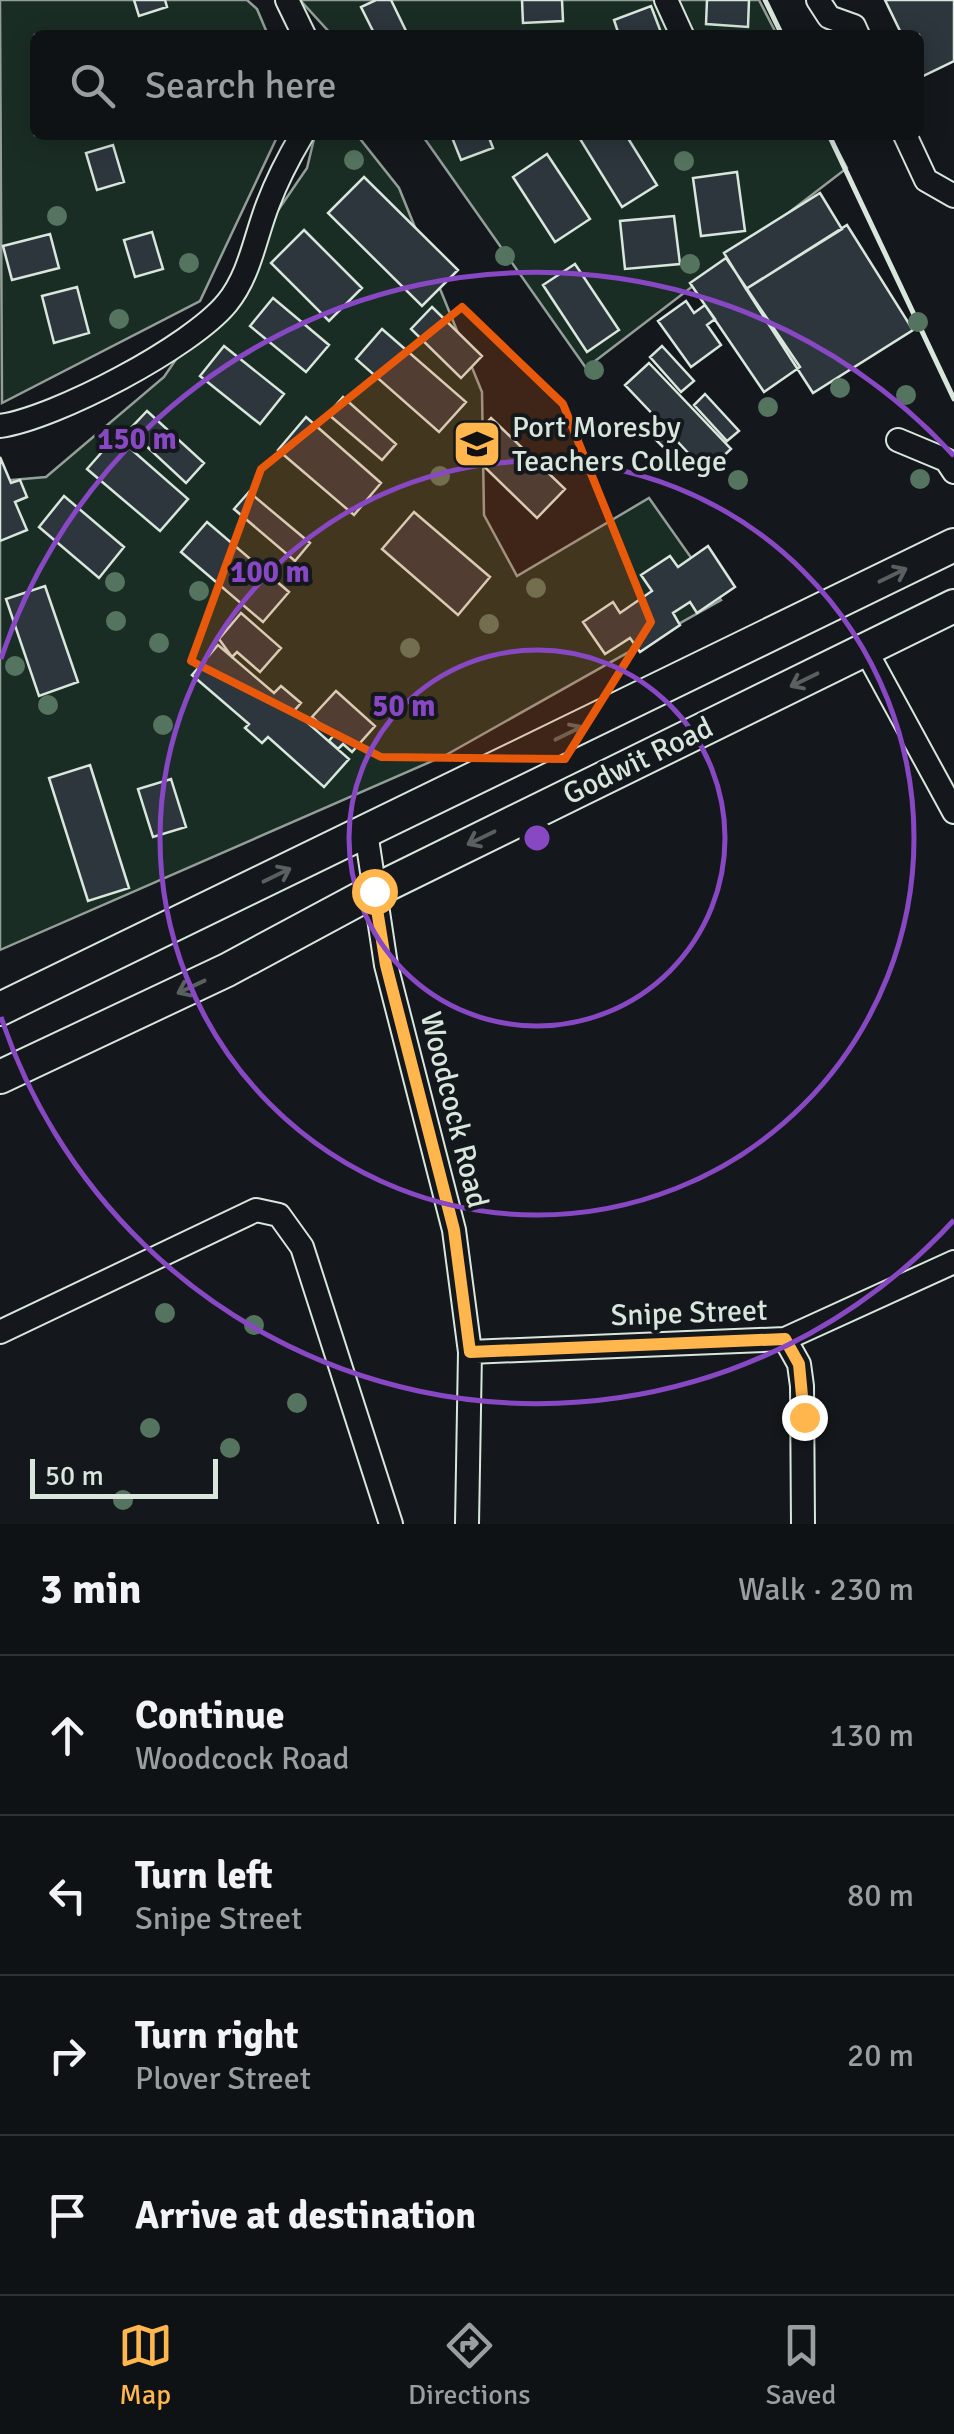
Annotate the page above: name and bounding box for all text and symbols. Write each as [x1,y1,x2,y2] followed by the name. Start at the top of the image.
[30,30,924,140] search box
[65,58,120,113] icon: search
[145,62,337,109] text: Search here
[512,409,727,480] place label: Port Moresby Teachers College
[451,418,503,470] school or university icon: Port Moresby Teachers College
[97,421,177,458] text: 150 m
[230,554,310,591] text: 100 m
[877,565,907,584] one-way arrow
[789,671,819,690] one-way arrow
[372,688,436,725] text: 50 m
[557,709,719,813] street label: Godwit Road
[553,722,583,741] one-way arrow
[519,820,555,856] centre of rings
[466,830,496,849] one-way arrow
[261,864,291,883] one-way arrow
[352,869,398,915] route start
[177,978,207,997] one-way arrow
[412,1008,496,1212] street label: Woodcock Road
[610,1292,768,1334] street label: Snipe Street
[782,1395,828,1441] route end
[30,1454,218,1498] scale bar
[45,1459,104,1493] text: 50 m
[40,1564,141,1615] text: 3 min
[738,1570,914,1609] text: Walk · 230 m
[135,1692,285,1739] text: Continue
[40,1708,95,1763] icon: ahead
[830,1716,914,1755] text: 130 m
[135,1739,349,1778] text: Woodcock Road
[135,1852,273,1899] text: Turn left
[40,1868,95,1923] icon: left
[847,1876,914,1915] text: 80 m
[135,1899,302,1938] text: Snipe Street
[135,2012,299,2059] text: Turn right
[40,2028,95,2083] icon: right
[847,2036,914,2075] text: 20 m
[135,2059,311,2098] text: Plover Street
[40,2188,95,2243] icon: arrive
[135,2192,476,2239] text: Arrive at destination
[118,2318,173,2412] tab: Map
[408,2318,530,2412] tab: Directions
[766,2318,836,2412] tab: Saved

